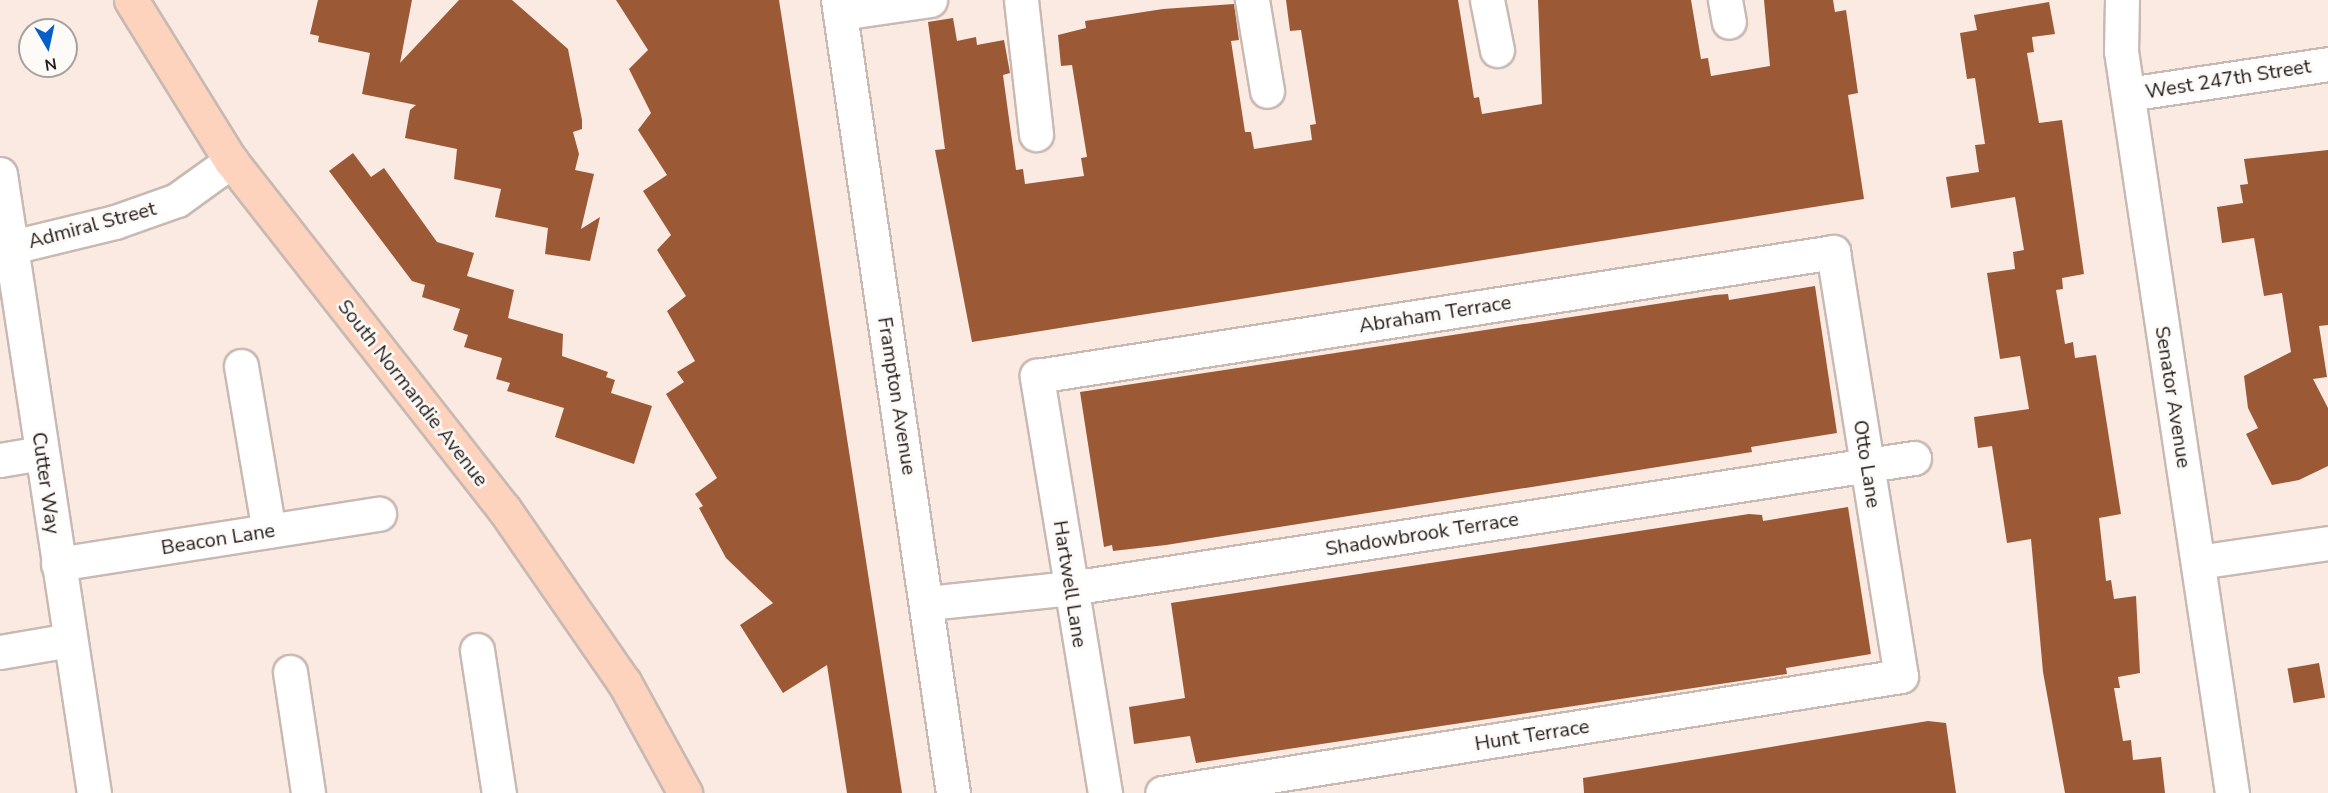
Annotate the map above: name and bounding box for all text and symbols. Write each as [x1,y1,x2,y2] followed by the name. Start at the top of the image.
[18,18,78,78] north arrow
[43,52,58,76] text: N
[2144,54,2312,104] street label: West 247th Street
[26,196,158,254] street label: Admiral Street
[1357,290,1513,338] street label: Abraham Terrace
[333,295,493,491] street label: South Normandie Avenue
[873,315,921,477] street label: Frampton Avenue
[2150,324,2196,470] street label: Senator Avenue
[1848,418,1886,510] street label: Otto Lane
[27,430,65,536] street label: Cutter Way
[1324,507,1520,561] street label: Shadowbrook Terrace
[159,518,277,560] street label: Beacon Lane
[1048,519,1092,649] street label: Hartwell Lane
[1473,714,1591,756] street label: Hunt Terrace

